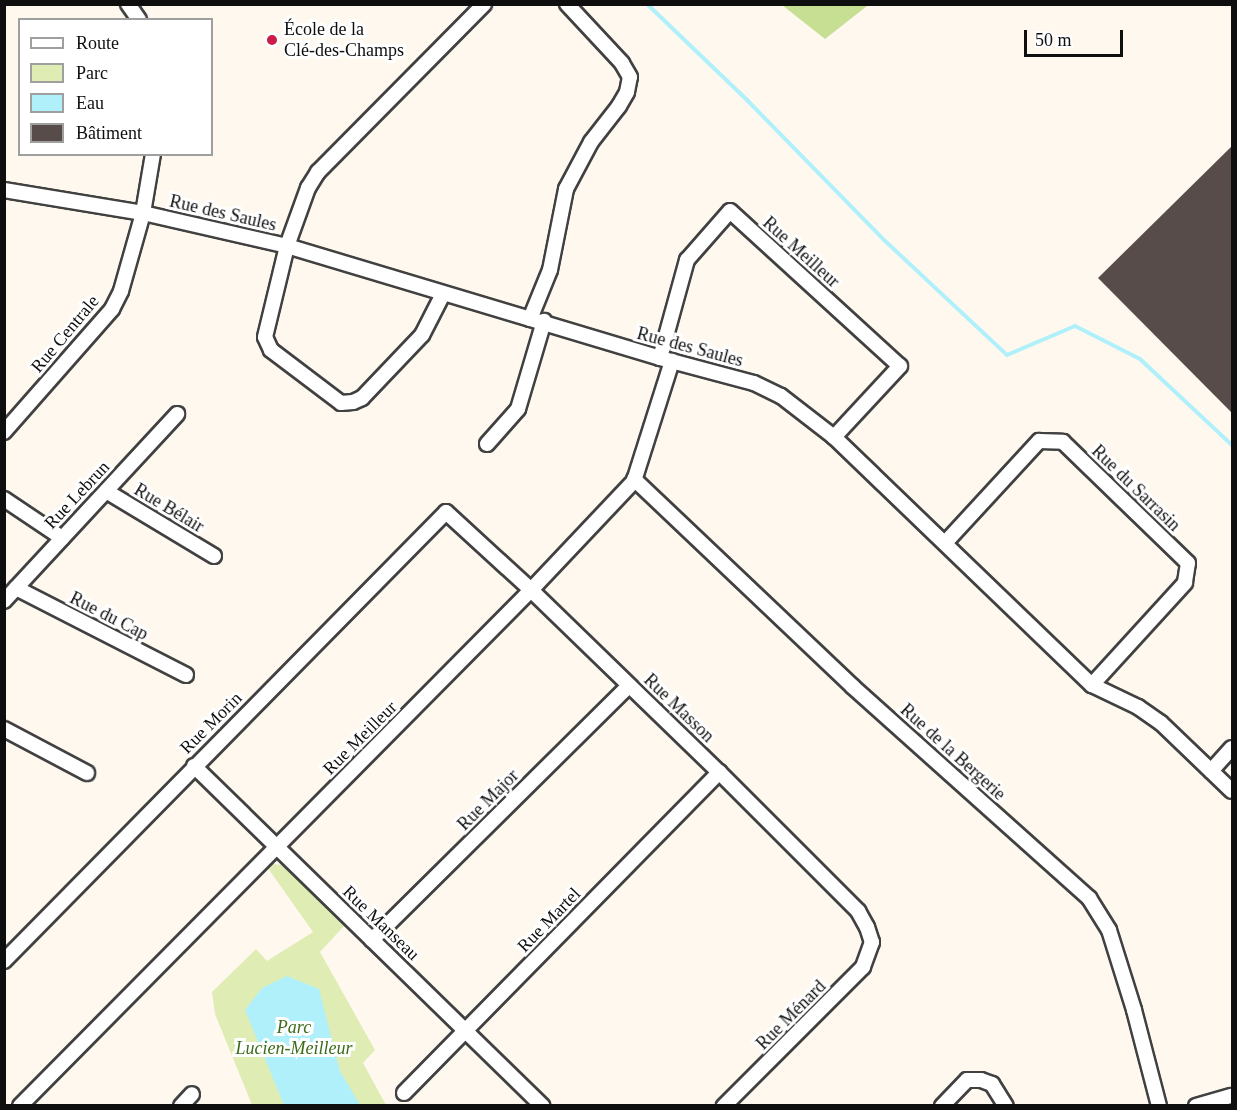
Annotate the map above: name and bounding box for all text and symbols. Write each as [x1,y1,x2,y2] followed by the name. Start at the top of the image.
[18,18,213,156] legend
[1027,18,1126,56] scale bar
[284,19,404,62] place label: École de la Clé-des-Champs
[1035,30,1072,50] text: 50 m
[76,33,119,53] text: Route
[265,33,279,47] marker: École de la Clé-des-Champs
[76,63,108,83] text: Parc
[76,93,104,113] text: Eau
[76,123,142,143] text: Bâtiment
[167,190,279,236] street label: Rue des Saules
[758,212,844,292] street label: Rue Meilleur
[26,291,104,377] street label: Rue Centrale
[635,322,745,372] street label: Rue des Saules
[1087,440,1185,536] street label: Rue du Sarrasin
[40,456,114,534] street label: Rue Lebrun
[130,479,208,537] street label: Rue Bélair
[66,587,152,645] street label: Rue du Cap
[639,669,719,747] street label: Rue Masson
[176,688,246,758] street label: Rue Morin
[319,697,401,779] street label: Rue Meilleur
[896,699,1010,805] street label: Rue de la Bergerie
[453,765,523,835] street label: Rue Major
[338,881,424,965] street label: Rue Manseau
[513,883,585,957] street label: Rue Martel
[752,976,830,1054] street label: Rue Ménard
[236,1017,352,1060] park label: Parc Lucien-Meilleur

